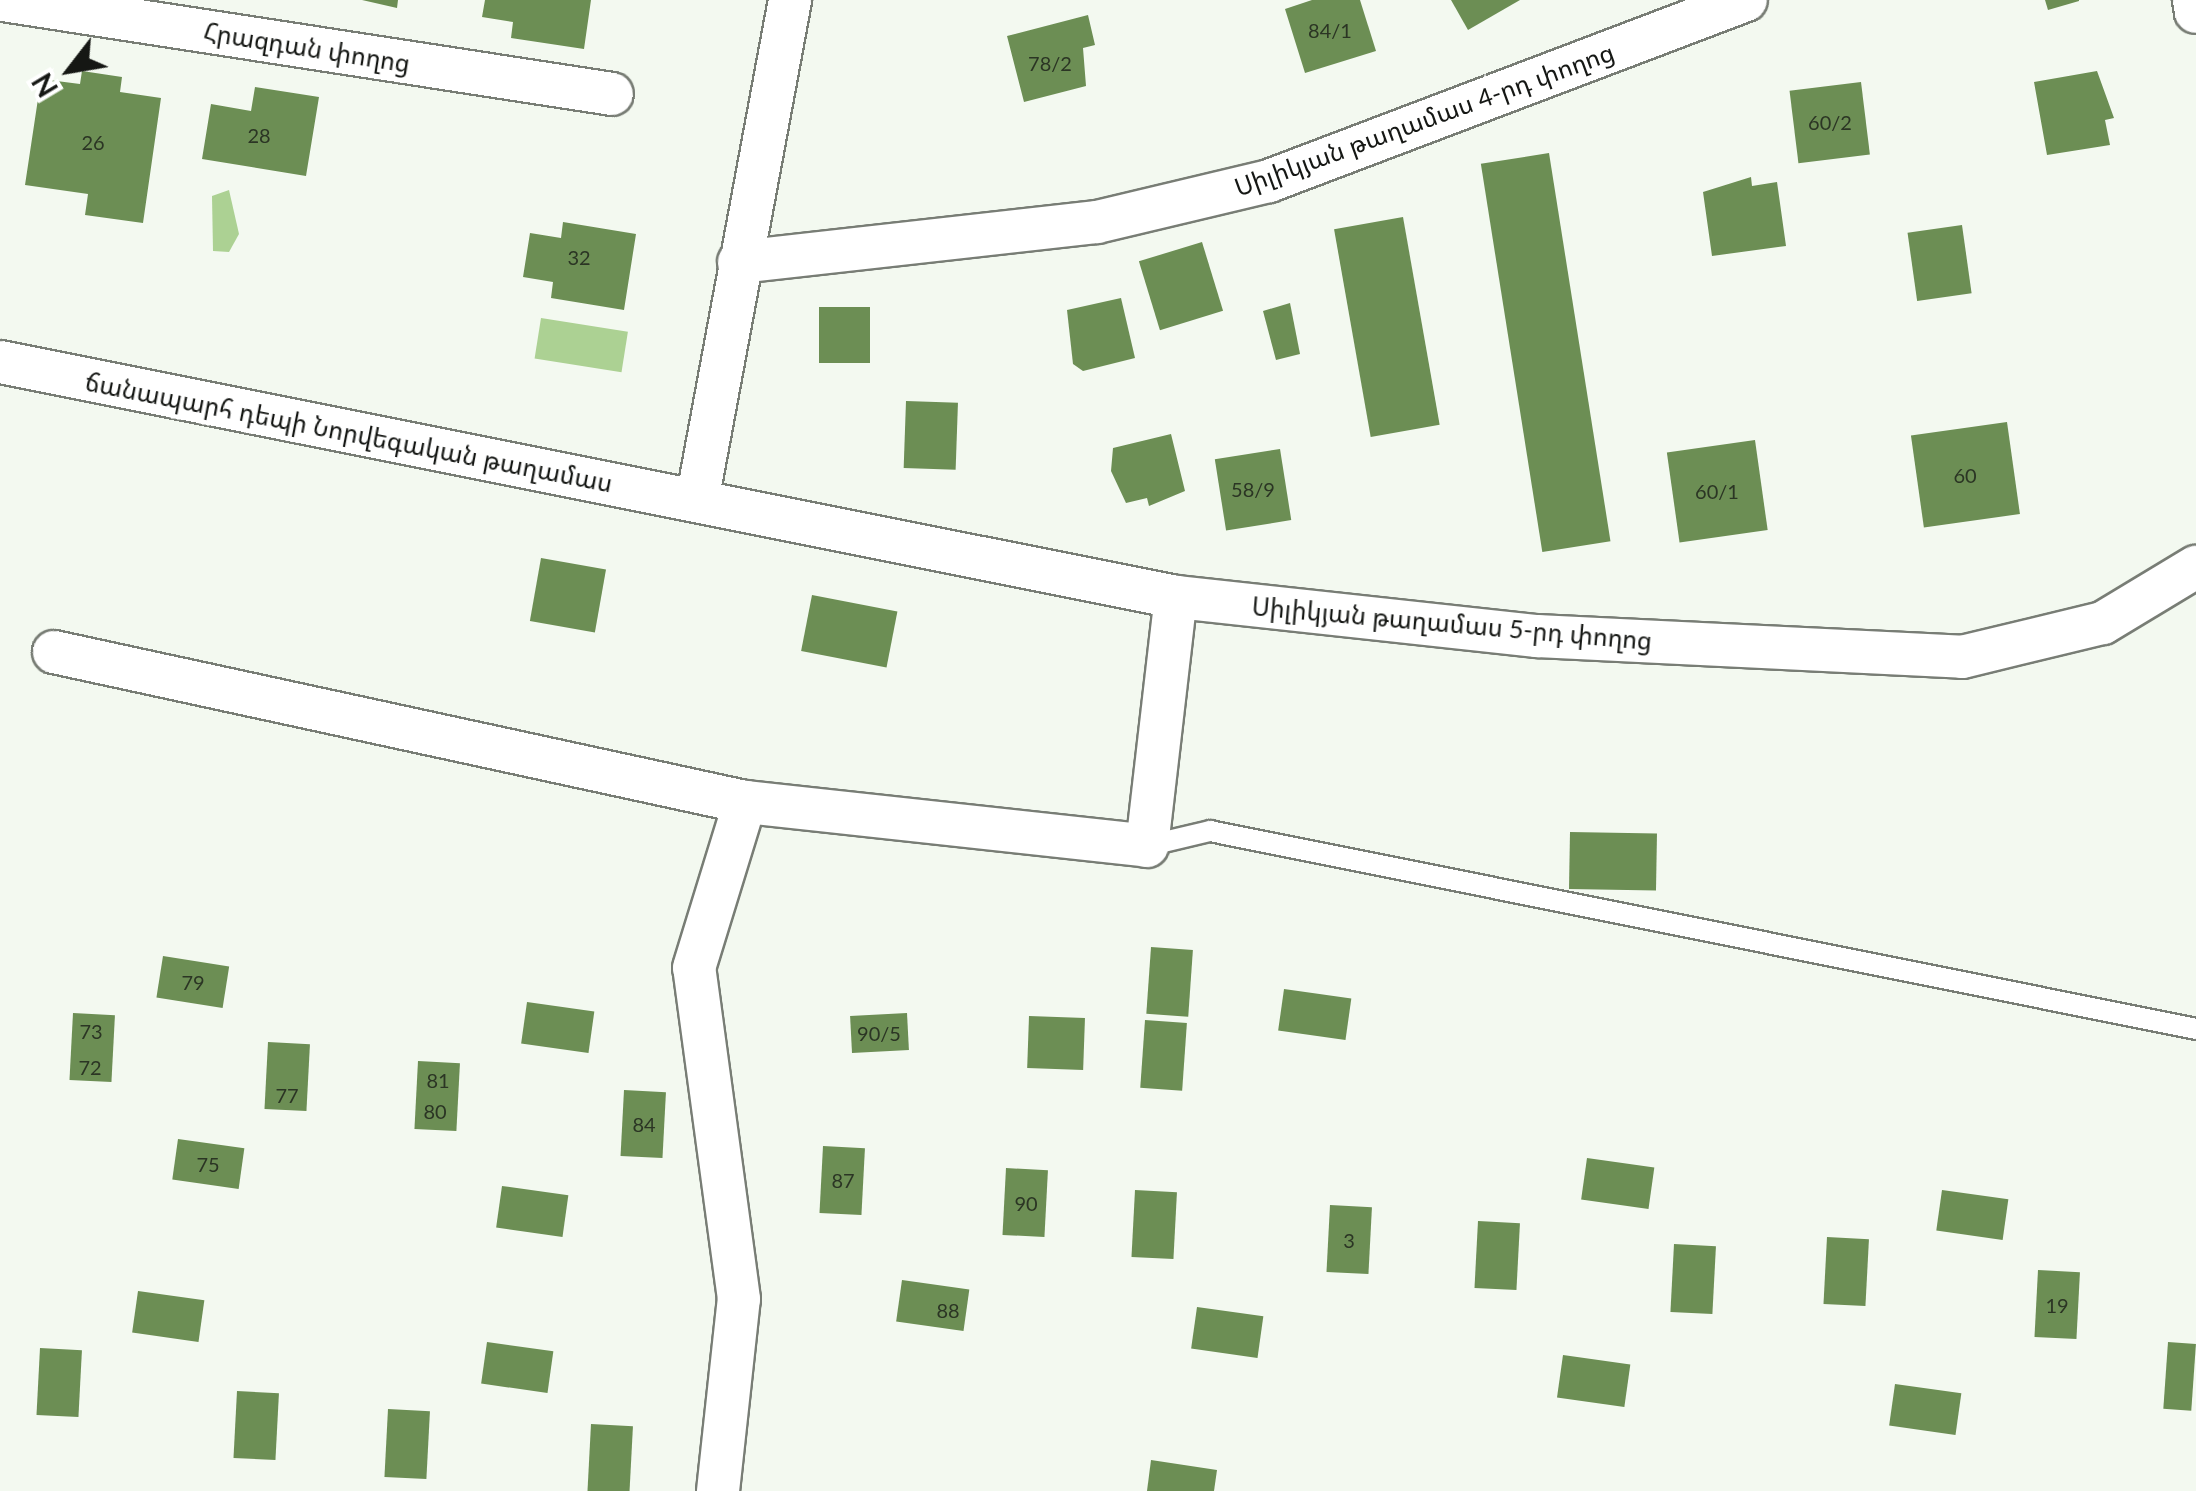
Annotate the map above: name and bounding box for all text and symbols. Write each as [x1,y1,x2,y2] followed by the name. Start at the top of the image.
[202,16,412,78] street label: Հրազդան փողոց
[1308,18,1352,42] house number: 84/1
[20,20,120,120] north arrow
[1230,36,1618,202] street label: Սիլիկյան թաղամաս 4-րդ փողոց
[1028,51,1072,75] house number: 78/2
[24,67,64,103] text: N
[1808,110,1852,134] house number: 60/2
[247,123,271,147] house number: 28
[81,130,105,154] house number: 26
[567,245,591,269] house number: 32
[83,366,615,498] street label: ճանապարհ դեպի Նորվեգական թաղամաս
[1953,463,1977,487] house number: 60
[1231,477,1275,501] house number: 58/9
[1695,479,1739,503] house number: 60/1
[1251,591,1653,655] street label: Սիլիկյան թաղամաս 5-րդ փողոց
[181,970,205,994] house number: 79
[79,1019,103,1043] house number: 73
[857,1021,901,1045] house number: 90/5
[78,1055,102,1079] house number: 72
[426,1068,450,1092] house number: 81
[275,1083,299,1107] house number: 77
[423,1099,447,1123] house number: 80
[632,1112,656,1136] house number: 84
[196,1152,220,1176] house number: 75
[831,1168,855,1192] house number: 87
[1014,1191,1038,1215] house number: 90
[1343,1228,1355,1252] house number: 3
[2045,1293,2069,1317] house number: 19
[936,1298,960,1322] house number: 88

